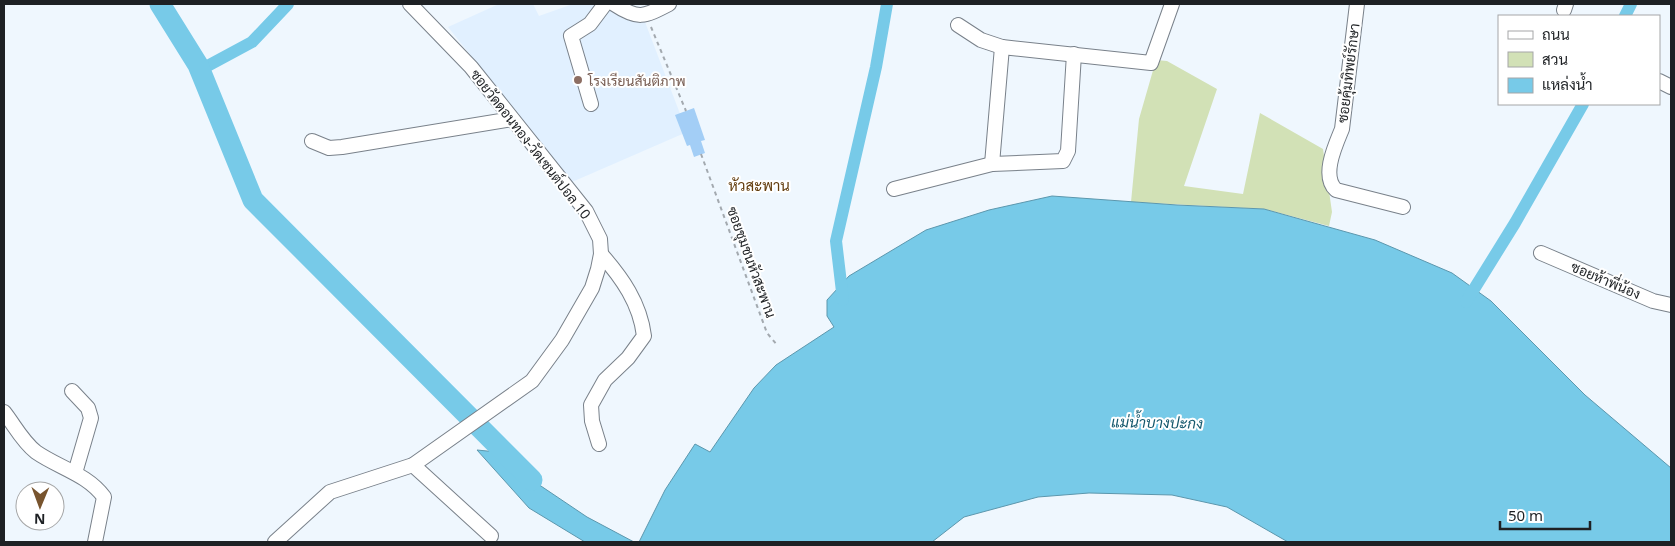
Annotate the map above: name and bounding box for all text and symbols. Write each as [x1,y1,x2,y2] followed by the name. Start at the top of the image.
[1498,15,1660,105] legend
[1332,22,1365,124] street label: ซอยคุ้มทิพย์รักษา
[1542,24,1570,44] text: ถนน
[1542,49,1568,69] text: สวน
[467,65,595,223] street label: ซอยวัดดอนทอง-วัดเซนต์ปอล 10
[587,71,686,90] place label: โรงเรียนสันติภาพ
[1542,72,1593,94] text: แหล่งน้ำ
[572,74,584,86] marker: โรงเรียนสันติภาพ
[728,175,790,195] district label: หัวสะพาน
[722,204,781,321] street label: ซอยชุมชนหัวสะพาน
[1568,255,1645,303] street label: ซอยห้าพี่น้อง
[1111,409,1203,433] water label: แม่น้ำบางปะกง
[15,481,65,531] north arrow
[1500,498,1590,530] scale bar
[1508,505,1543,525] text: 50 m
[34,510,46,529] text: N

